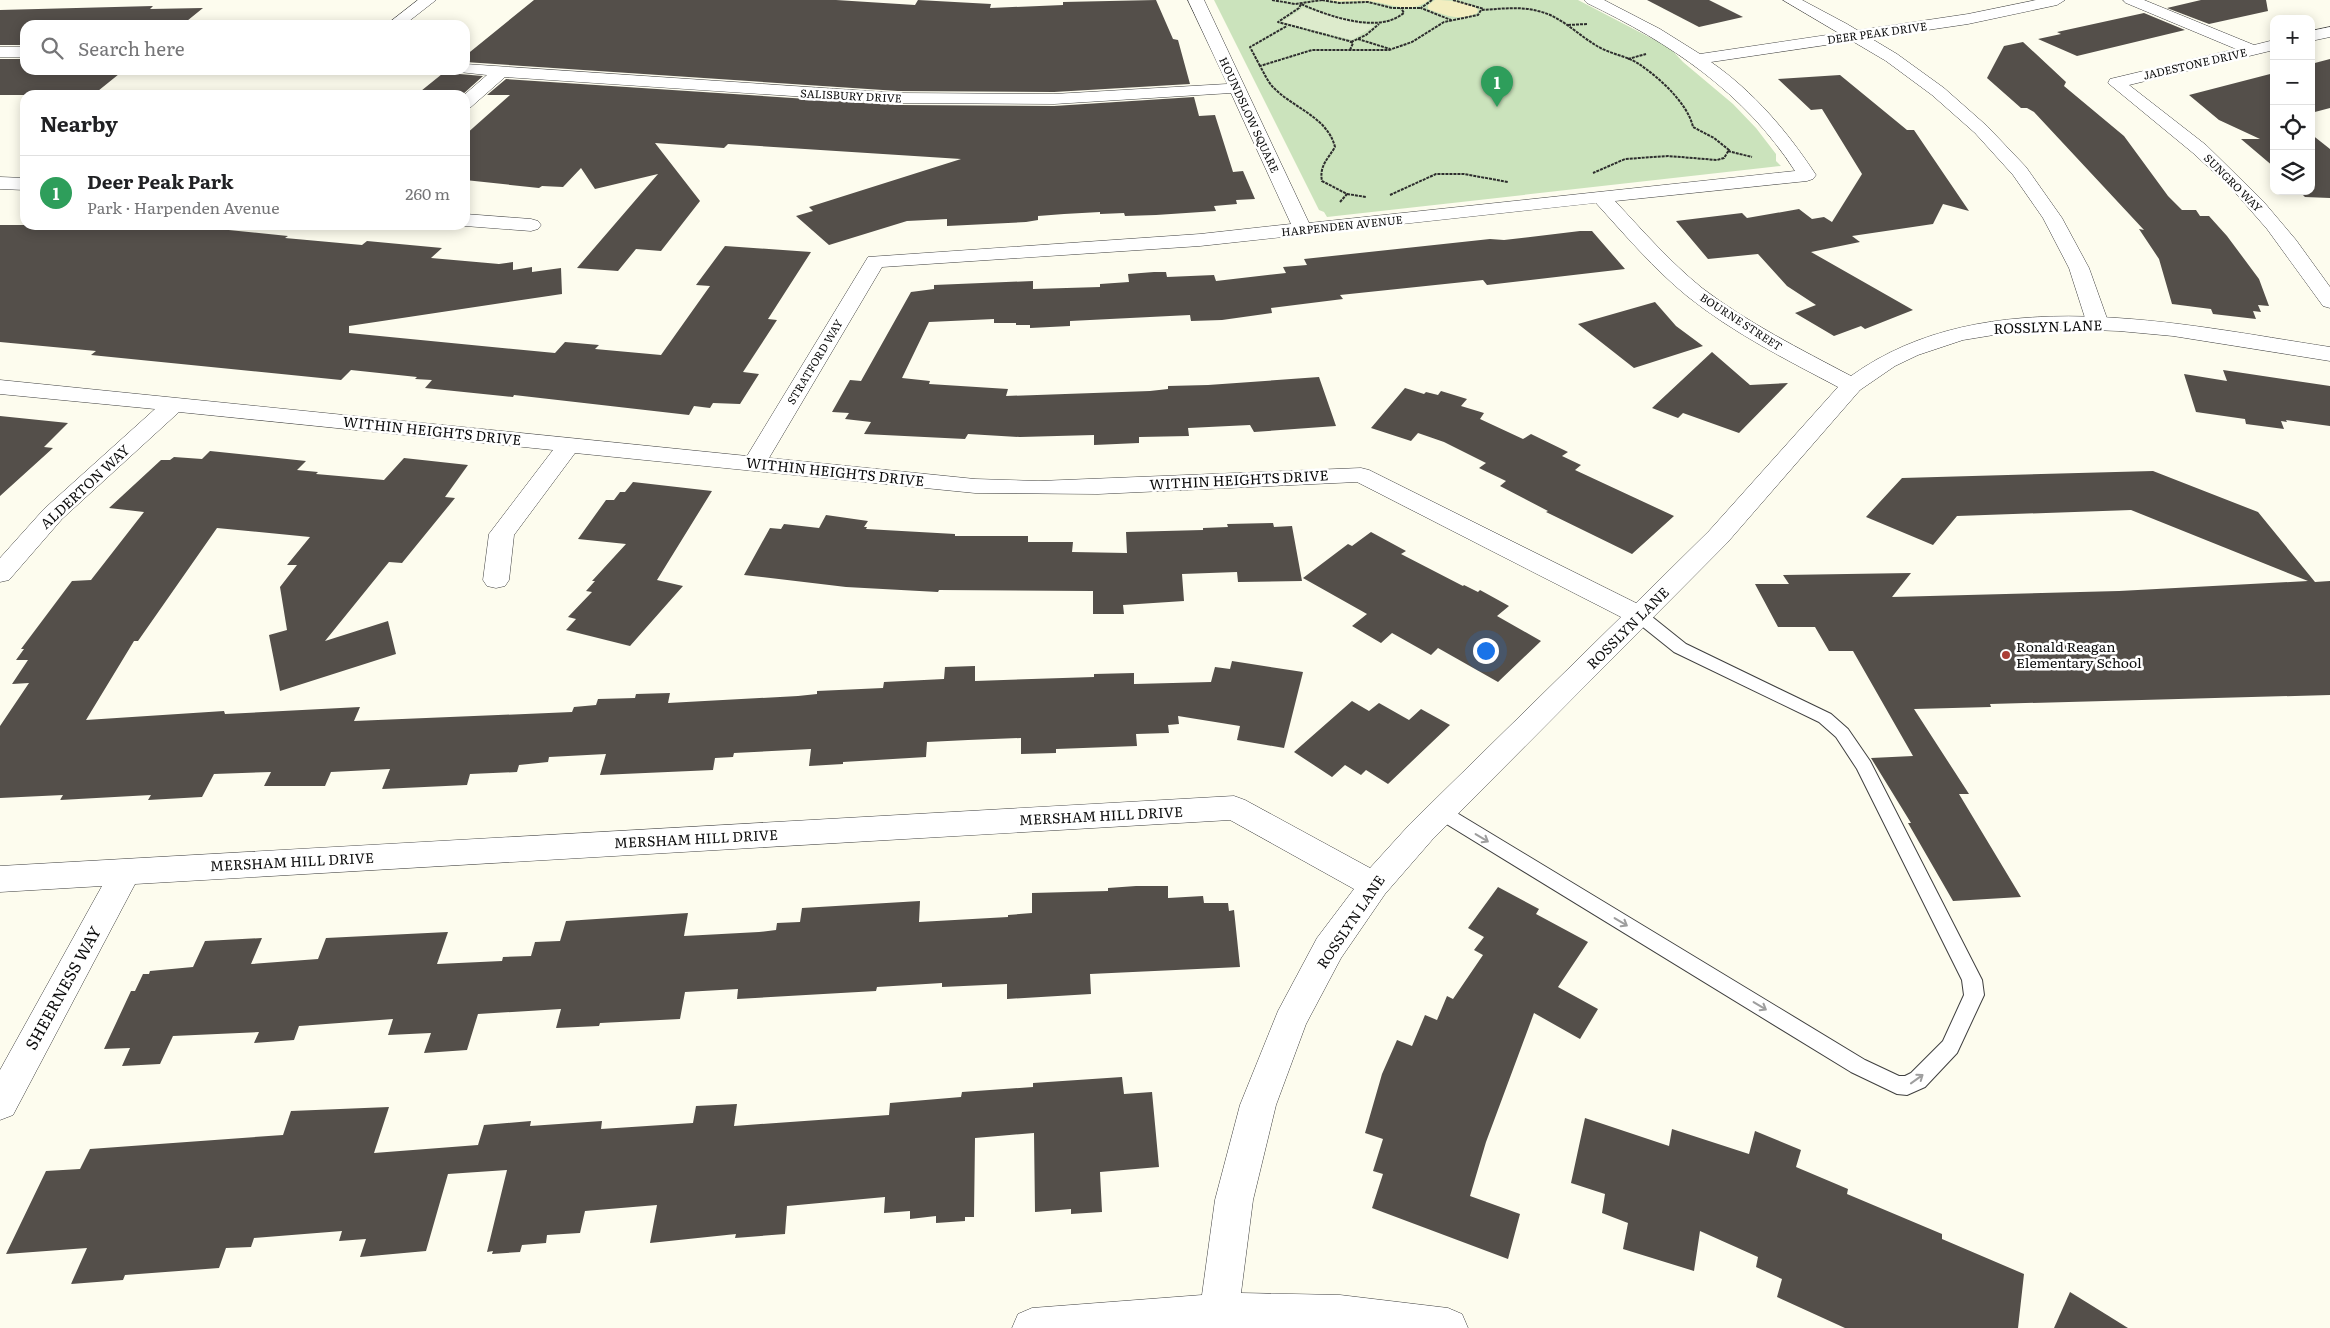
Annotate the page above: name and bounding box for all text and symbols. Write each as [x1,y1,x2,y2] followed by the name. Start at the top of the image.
[2270,15,2315,195] map controls
[2270,15,2315,60] button: +
[1826,17,1928,47] street label: DEER PEAK DRIVE
[20,20,470,75] search box
[38,34,66,62] icon: search
[78,34,185,62] text: Search here
[2141,43,2248,83] street label: JADESTONE DRIVE
[1216,54,1284,175] street label: HOUNDSLOW SQUARE
[2270,60,2315,105] button: −
[1481,66,1513,107] pin: 1
[800,84,902,106] street label: SALISBURY DRIVE
[2270,105,2315,150] button: locate
[40,107,118,138] text: Nearby
[2201,150,2267,215] street label: SUNGRO WAY
[2270,150,2315,195] button: layers
[87,167,234,195] text: Deer Peak Park
[53,181,59,205] text: 1
[405,181,450,205] text: 260 m
[87,195,280,219] text: Park · Harpenden Avenue
[1280,211,1403,239] street label: HARPENDEN AVENUE
[1697,289,1786,354] street label: BOURNE STREET
[1993,314,2103,338] street label: ROSSLYN LANE
[782,316,846,407] street label: STRATFORD WAY
[342,411,522,449] street label: WITHIN HEIGHTS DRIVE
[35,439,133,533] street label: ALDERTON WAY
[745,452,925,490] street label: WITHIN HEIGHTS DRIVE
[1149,464,1329,494] street label: WITHIN HEIGHTS DRIVE
[1582,582,1673,673] street label: ROSSLYN LANE
[2016,636,2142,672] place label: Ronald Reagan Elementary School
[1473,638,1499,664] your location
[2000,649,2012,661] marker: Ronald Reagan Elementary School
[1018,801,1184,829] street label: MERSHAM HILL DRIVE
[613,824,779,852] street label: MERSHAM HILL DRIVE
[1475,833,1489,843] one-way arrow
[209,847,375,875] street label: MERSHAM HILL DRIVE
[1311,871,1389,972] street label: ROSSLYN LANE
[1614,918,1628,928] one-way arrow
[18,921,106,1054] street label: SHEERNESS WAY
[1753,1002,1767,1012] one-way arrow
[1910,1074,1924,1084] one-way arrow

